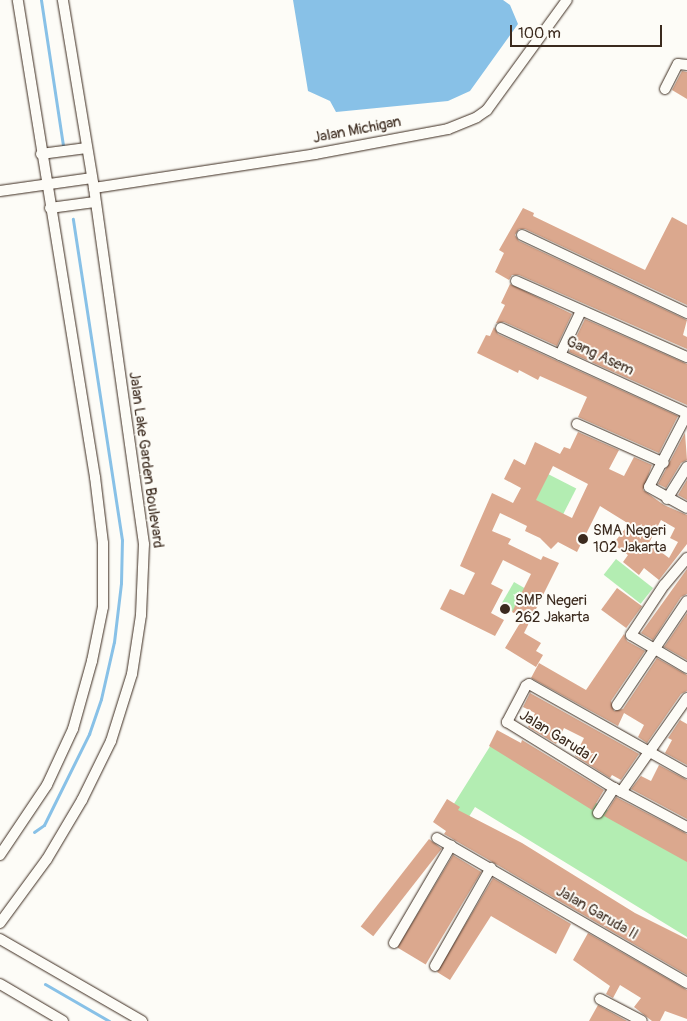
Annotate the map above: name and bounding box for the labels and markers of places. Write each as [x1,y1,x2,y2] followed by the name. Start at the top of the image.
[593,521,667,556] place label: SMA Negeri 102 Jakarta
[577,533,589,545] marker: SMA Negeri 102 Jakarta
[515,591,590,626] place label: SMP Negeri 262 Jakarta
[499,603,511,615] marker: SMP Negeri 262 Jakarta

